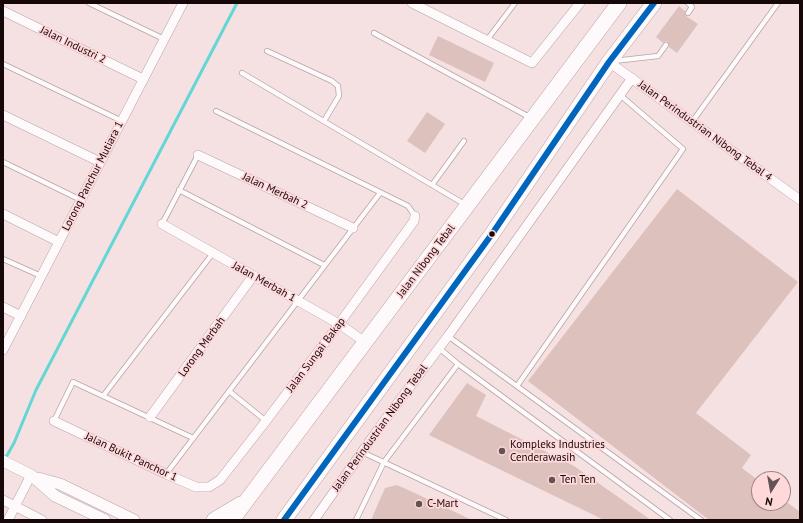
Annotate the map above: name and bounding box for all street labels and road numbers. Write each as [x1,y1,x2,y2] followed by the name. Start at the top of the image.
[38,23,108,67] street label: Jalan Industri 2
[635,78,775,184] street label: Jalan Perindustrian Nibong Tebal 4
[60,119,126,233] street label: Lorong Panchur Mutiara 1
[240,170,310,212] street label: Jalan Merbah 2
[394,222,458,300] street label: Jalan Nibong Tebal
[230,259,298,305] street label: Jalan Merbah 1
[176,314,228,380] street label: Lorong Merbah
[284,315,348,395] street label: Jalan Sungai Bakap
[330,362,430,494] street label: Jalan Perindustrian Nibong Tebal
[83,430,179,484] street label: Jalan Bukit Panchor 1

